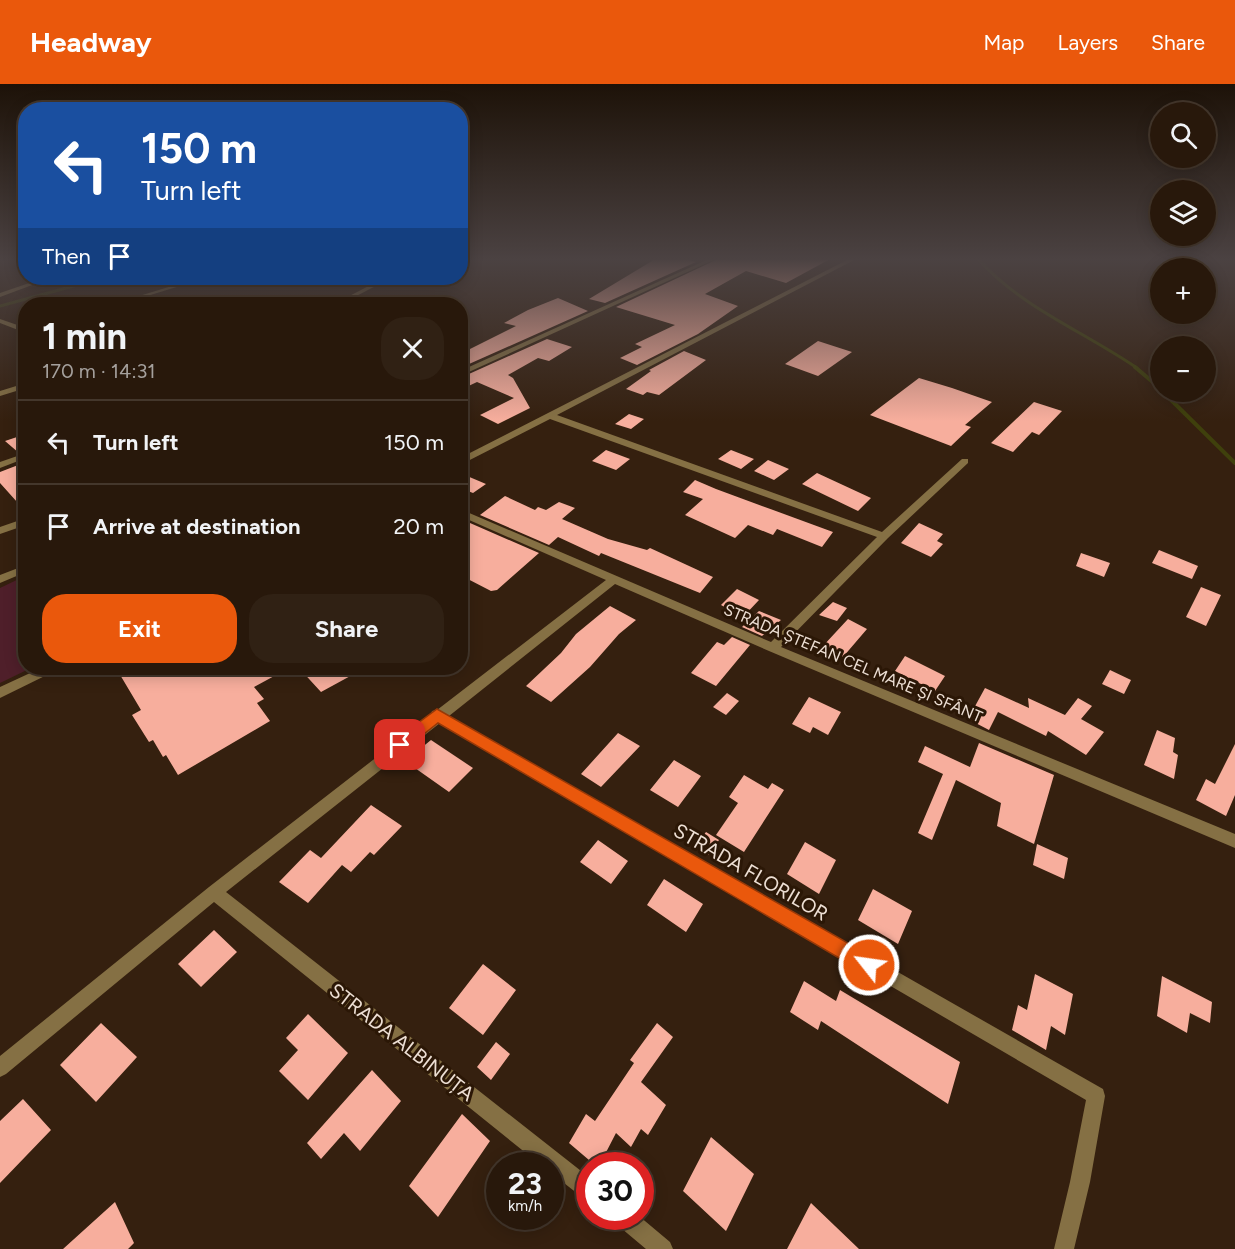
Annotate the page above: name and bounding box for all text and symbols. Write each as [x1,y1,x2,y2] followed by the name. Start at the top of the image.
[30,25,152,59] text: Headway
[984,30,1024,55] text: Map
[1057,30,1118,55] text: Layers
[1151,30,1205,55] text: Share
[1150,102,1216,402] map controls
[1150,102,1216,168] button: search
[141,123,257,174] text: 150 m
[42,126,120,204] icon: left
[141,174,241,207] text: Turn left
[1150,180,1216,246] button: layers
[103,240,136,273] icon: arrive
[42,243,91,270] text: Then
[1150,258,1216,324] button: +
[42,315,127,358] text: 1 min
[381,317,444,380] button: close
[1150,336,1216,402] button: −
[42,359,156,383] text: 170 m · 14:31
[42,426,75,459] icon: left
[93,429,179,456] text: Turn left
[384,429,444,456] text: 150 m
[42,510,75,543] icon: arrive
[93,513,301,540] text: Arrive at destination
[393,513,444,540] text: 20 m
[42,594,237,663] button: Exit
[249,594,444,663] button: Share
[721,600,985,726] street label: STRADA ȘTEFAN CEL MARE ȘI SFÂNT
[374,719,425,770] pin
[383,728,416,761] icon: arrive
[670,818,832,926] street label: STRADA FLORILOR
[837,933,901,997] position arrow
[325,978,480,1106] street label: STRADA ALBINUȚA
[576,1152,654,1230] speed limit sign: 30
[508,1165,542,1202] text: 23
[508,1197,542,1215] text: km/h

